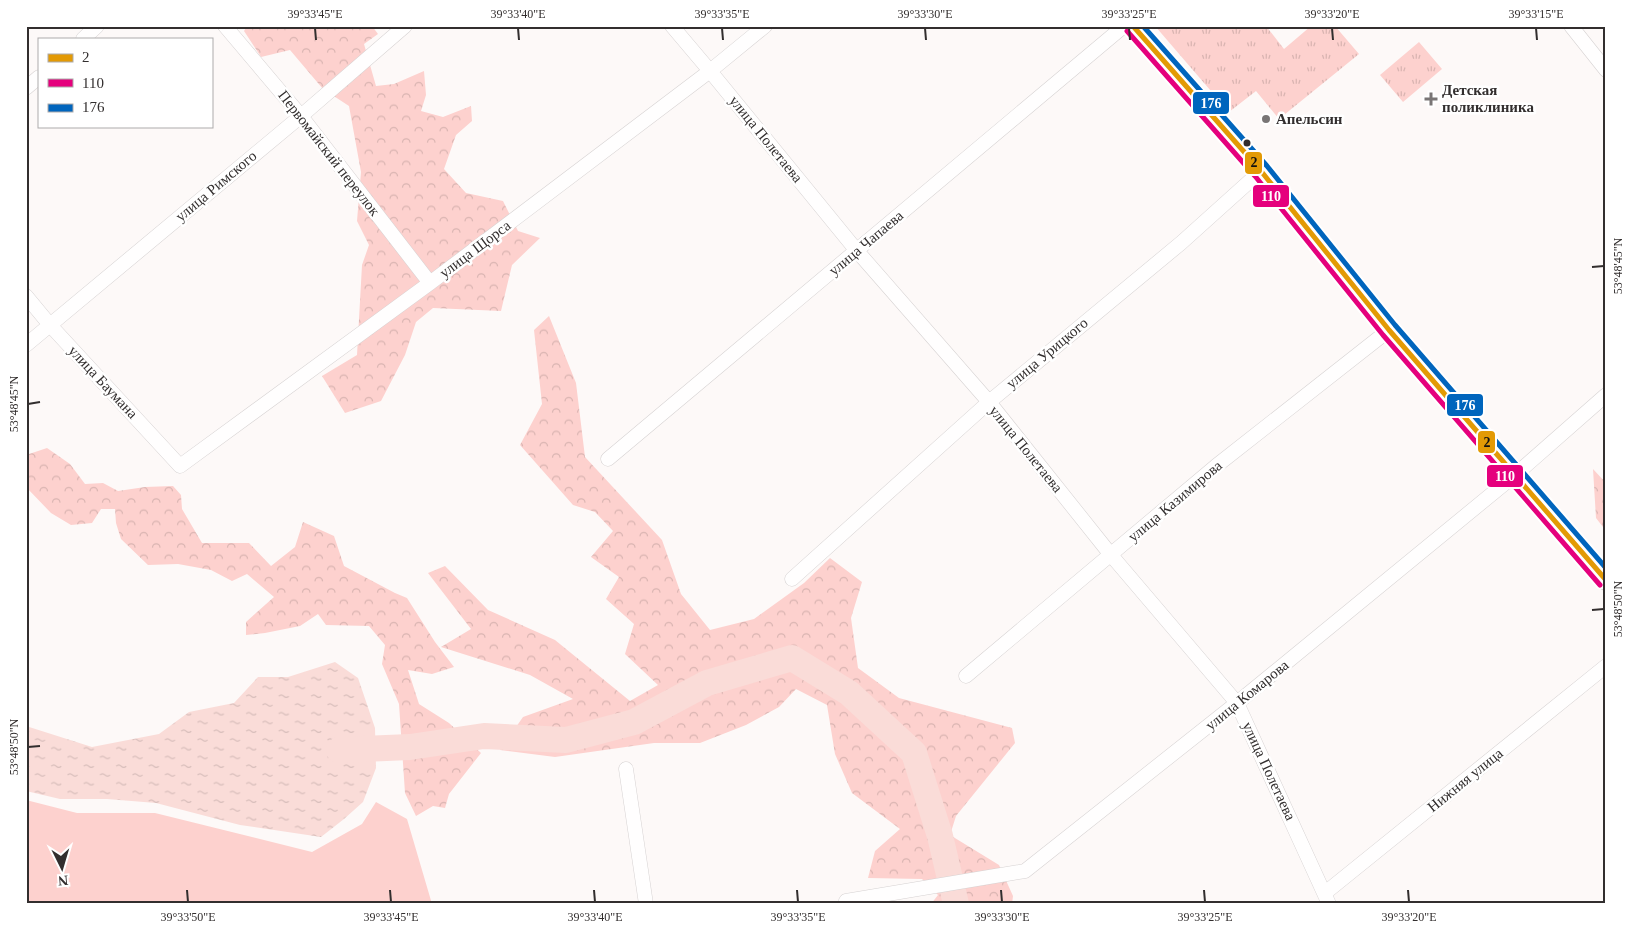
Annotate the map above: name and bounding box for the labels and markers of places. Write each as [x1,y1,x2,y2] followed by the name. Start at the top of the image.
[1442,82,1534,115] place label: Детская поликлиника
[1424,92,1438,106] marker: Детская поликлиника
[1276,111,1343,127] place label: Апельсин
[1260,113,1272,125] marker: Апельсин
[1242,138,1252,148] unlabelled marker

